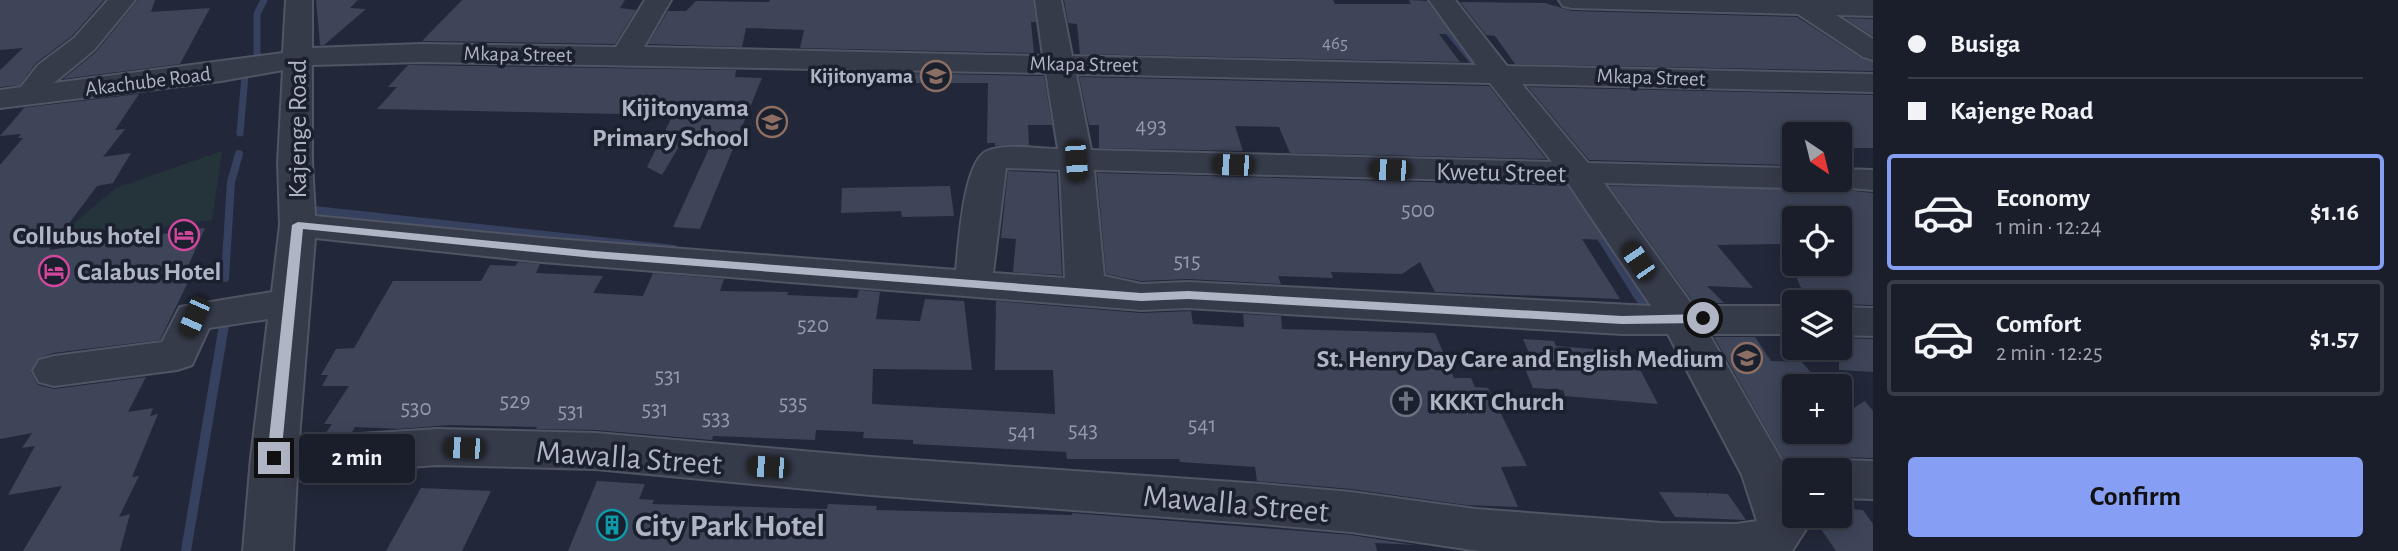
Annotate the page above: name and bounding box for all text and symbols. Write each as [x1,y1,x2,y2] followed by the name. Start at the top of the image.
[1950,31,2021,57] text: Busiga
[1322,34,1348,53] house number: 465
[463,43,573,66] street label: Mkapa Street
[1029,53,1139,76] street label: Mkapa Street
[919,59,953,93] school or university icon: Kijitonyama
[285,60,311,198] street label: Kajenge Road
[84,63,212,100] street label: Akachube Road
[1596,65,1706,90] street label: Mkapa Street
[810,66,913,87] place label: Kijitonyama
[592,95,749,151] place label: Kijitonyama Primary School
[1950,98,2093,124] text: Kajenge Road
[755,105,789,139] school or university icon: Kijitonyama Primary School
[1135,115,1167,138] house number: 493
[1782,122,1852,192] north arrow
[1782,122,1852,528] map controls
[1065,139,1088,183] car
[1212,154,1255,176] car
[1369,159,1412,181] car
[1436,159,1566,187] street label: Kwetu Street
[1912,181,1975,244] icon: car
[1996,185,2090,211] text: Economy
[1401,199,1435,222] house number: 500
[2310,199,2359,225] text: $1.16
[1782,206,1852,276] button: locate
[1996,216,2102,239] text: 1 min · 12:24
[167,218,201,252] hotel icon: Collubus hotel
[12,223,161,249] place label: Collubus hotel
[1618,238,1659,284] car
[1173,250,1201,273] house number: 515
[37,254,71,288] hotel icon: Calabus Hotel
[77,259,221,285] place label: Calabus Hotel
[1782,290,1852,360] button: layers
[176,294,213,340] car
[1687,302,1719,334] route start
[1912,307,1975,370] icon: car
[1996,311,2081,337] text: Comfort
[797,314,829,337] house number: 520
[2310,325,2359,351] text: $1.57
[1730,341,1764,375] school or university icon: St. Henry Day Care and English Medium
[1996,342,2103,365] text: 2 min · 12:25
[1317,346,1724,372] place label: St. Henry Day Care and English Medium
[654,365,682,388] house number: 531
[1782,374,1852,444] button: +
[1389,384,1423,418] church icon: KKKT Church
[1429,389,1565,415] place label: KKKT Church
[500,390,530,413] house number: 529
[779,392,807,415] house number: 535
[400,397,432,420] house number: 530
[641,398,669,421] house number: 531
[557,400,585,423] house number: 531
[702,407,730,430] house number: 533
[1188,414,1216,437] house number: 541
[1068,419,1098,442] house number: 543
[1008,421,1036,444] house number: 541
[298,434,414,482] callout: 2 min
[535,436,723,480] street label: Mawalla Street
[443,437,486,459] car
[258,442,290,474] route end
[331,447,383,470] text: 2 min
[747,455,790,479] car
[1908,457,2363,537] button: Confirm
[1782,458,1852,528] button: −
[1142,480,1330,528] street label: Mawalla Street
[595,508,629,542] building icon: City Park Hotel
[635,510,825,542] place label: City Park Hotel

